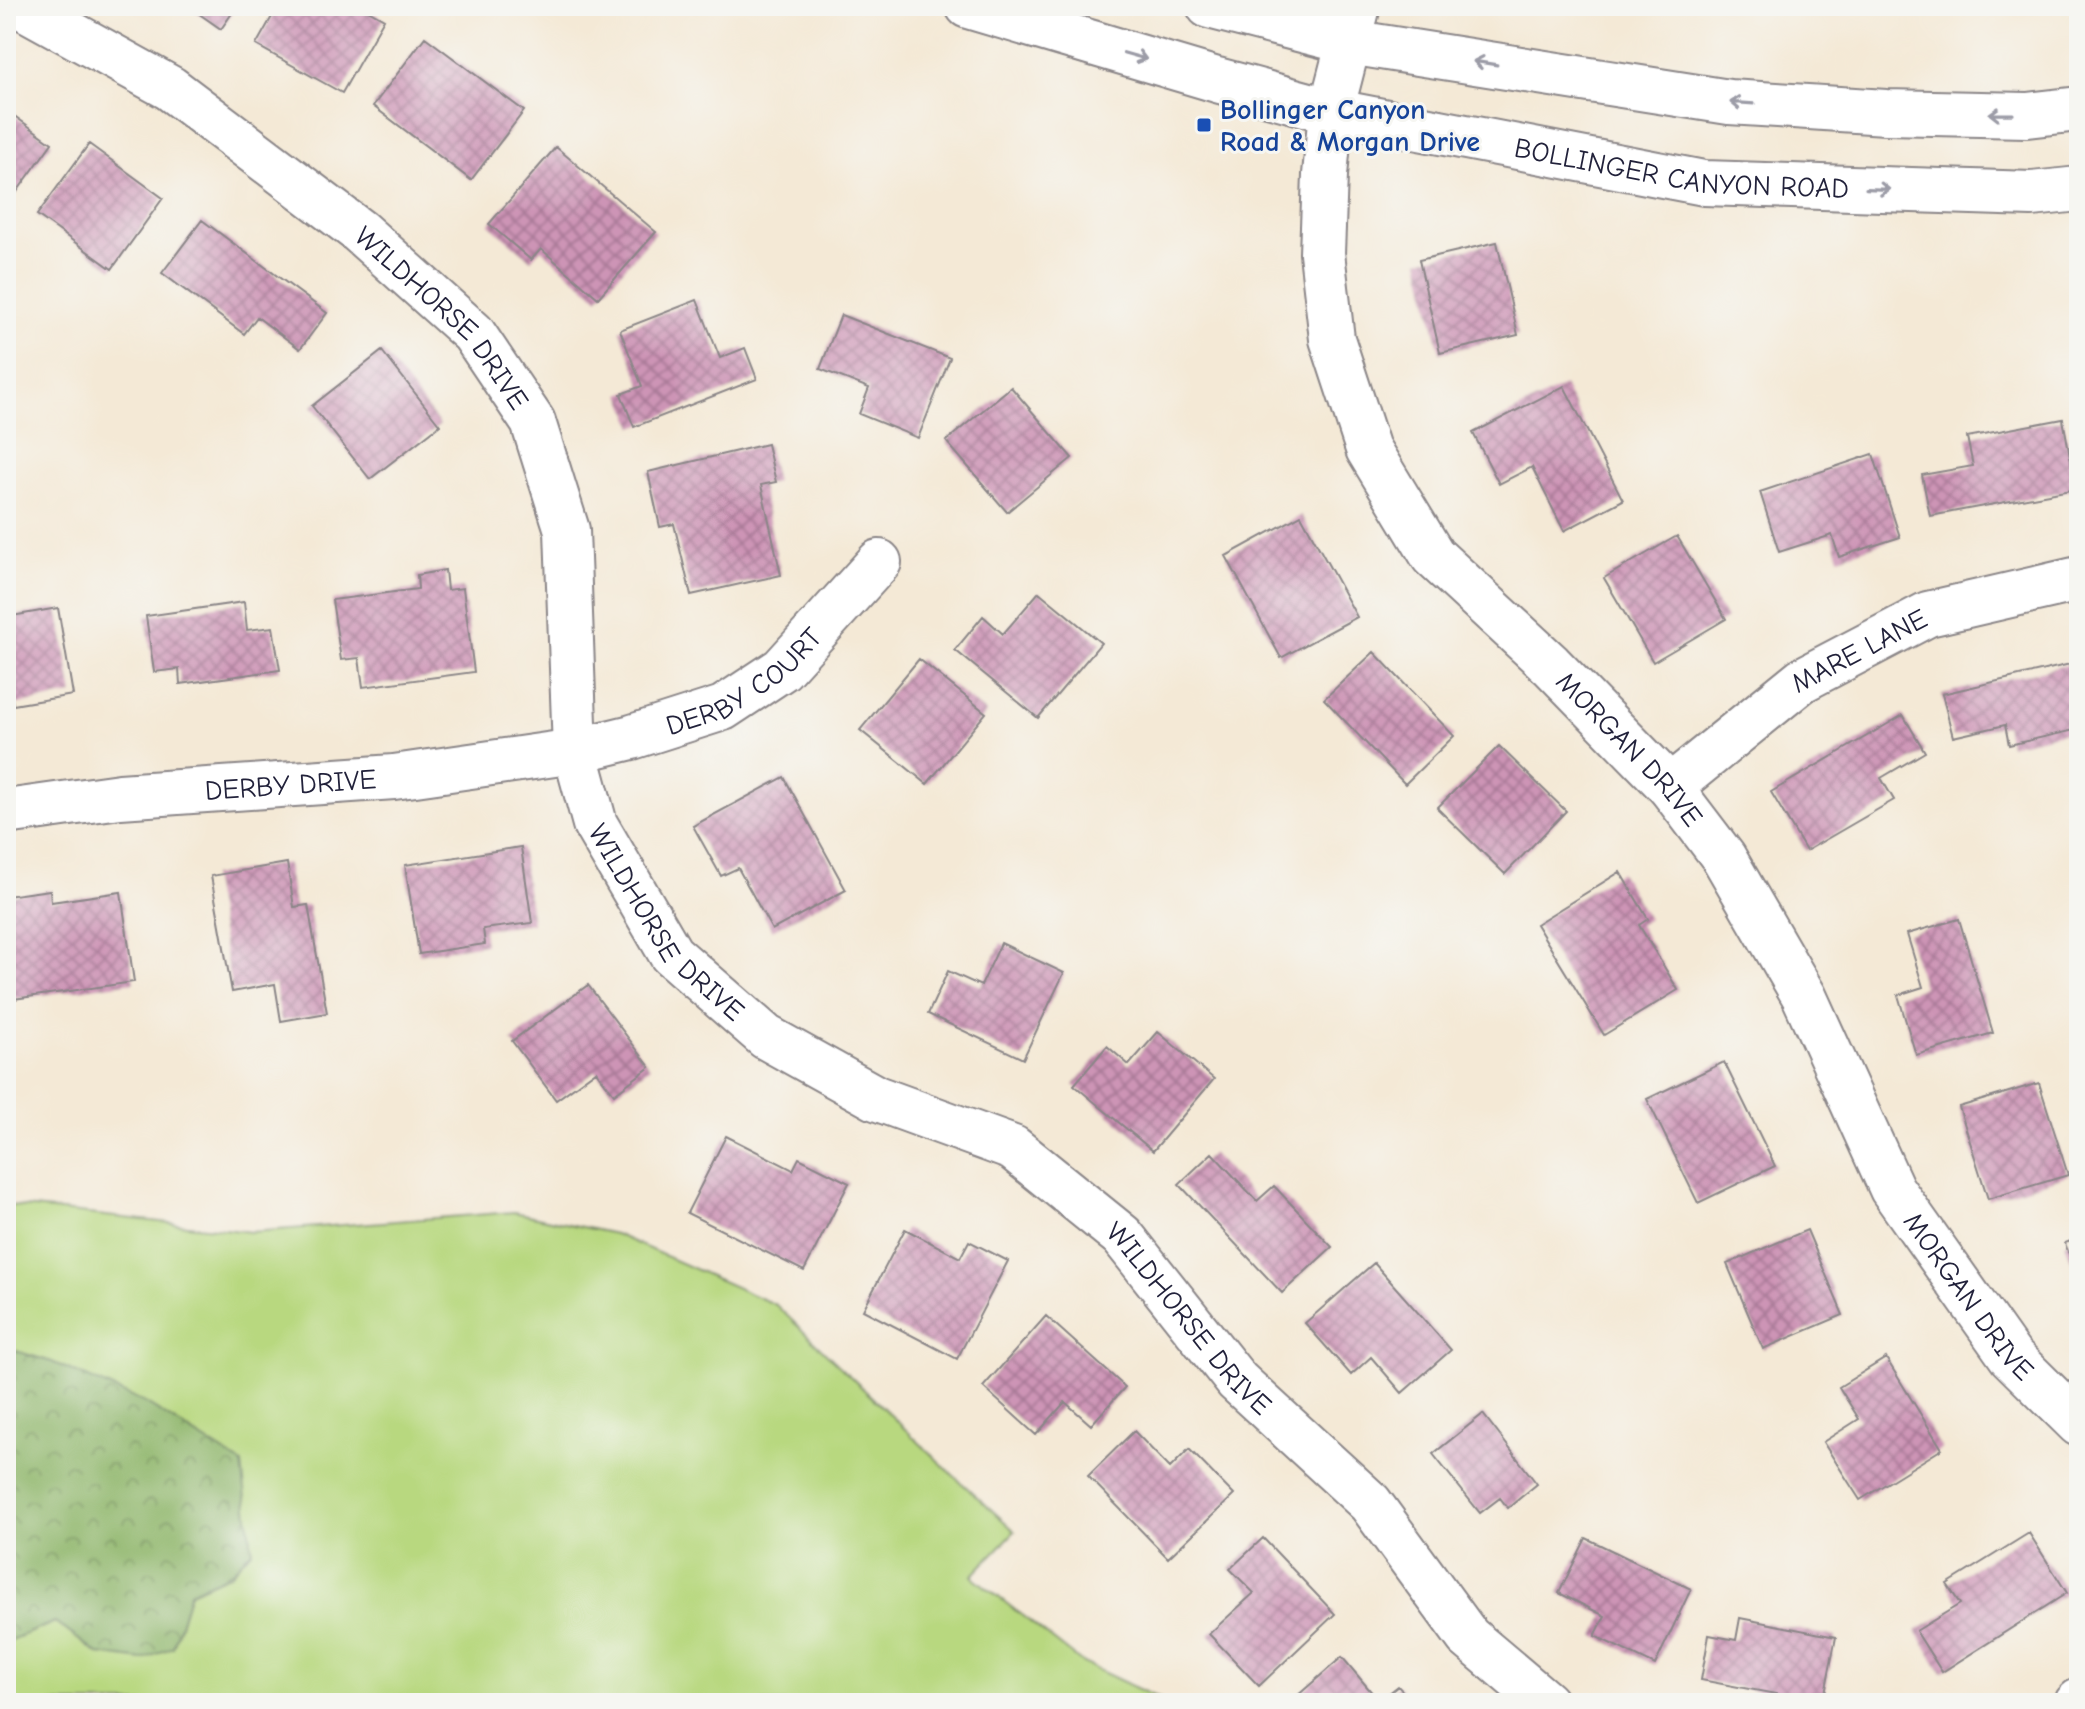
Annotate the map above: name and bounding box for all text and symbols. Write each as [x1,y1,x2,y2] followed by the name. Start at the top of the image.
[1122,49,1148,64] one-way arrow
[1473,55,1498,70] one-way arrow
[1220,94,1480,158] place label: Bollinger Canyon Road & Morgan Drive
[1729,95,1756,110] one-way arrow
[1988,106,2015,122] one-way arrow
[1195,116,1213,134] marker: Bollinger Canyon Road & Morgan Drive
[1512,132,1849,205] street label: BOLLINGER CANYON ROAD
[1864,181,1891,196] one-way arrow
[348,220,535,416] street label: WILDHORSE DRIVE
[1786,603,1932,700] street label: MARE LANE
[662,621,829,742] street label: DERBY COURT
[1550,666,1709,833] street label: MORGAN DRIVE
[204,763,377,807] street label: DERBY DRIVE
[581,818,750,1028] street label: WILDHORSE DRIVE
[1897,1207,2040,1387] street label: MORGAN DRIVE
[1100,1215,1278,1422] street label: WILDHORSE DRIVE

